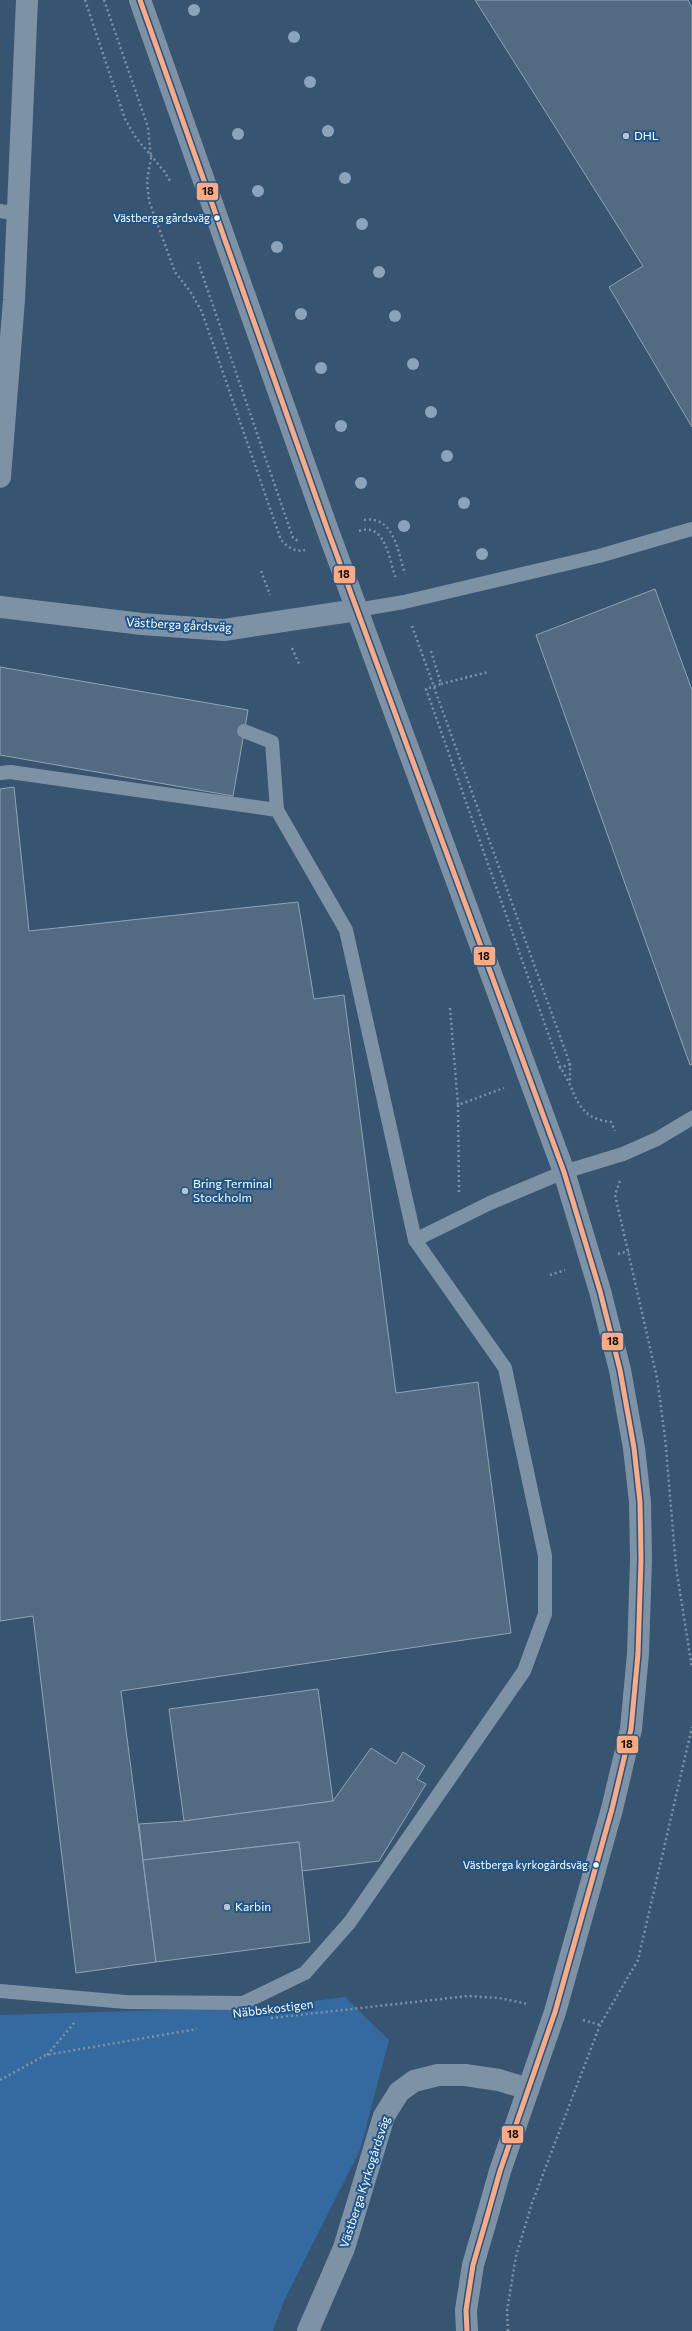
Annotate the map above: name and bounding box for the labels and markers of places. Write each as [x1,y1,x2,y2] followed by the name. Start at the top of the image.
[634,128,659,142] place label: DHL
[621,131,631,141] marker: DHL
[113,211,210,224] place label: Västberga gårdsväg
[212,213,222,223] marker: Västberga gårdsväg
[193,1176,272,1204] place label: Bring Terminal Stockholm
[180,1186,190,1196] marker: Bring Terminal Stockholm
[463,1858,588,1871] place label: Västberga kyrkogårdsväg
[591,1860,601,1870] marker: Västberga kyrkogårdsväg
[235,1899,271,1913] place label: Karbin
[222,1902,232,1912] marker: Karbin

